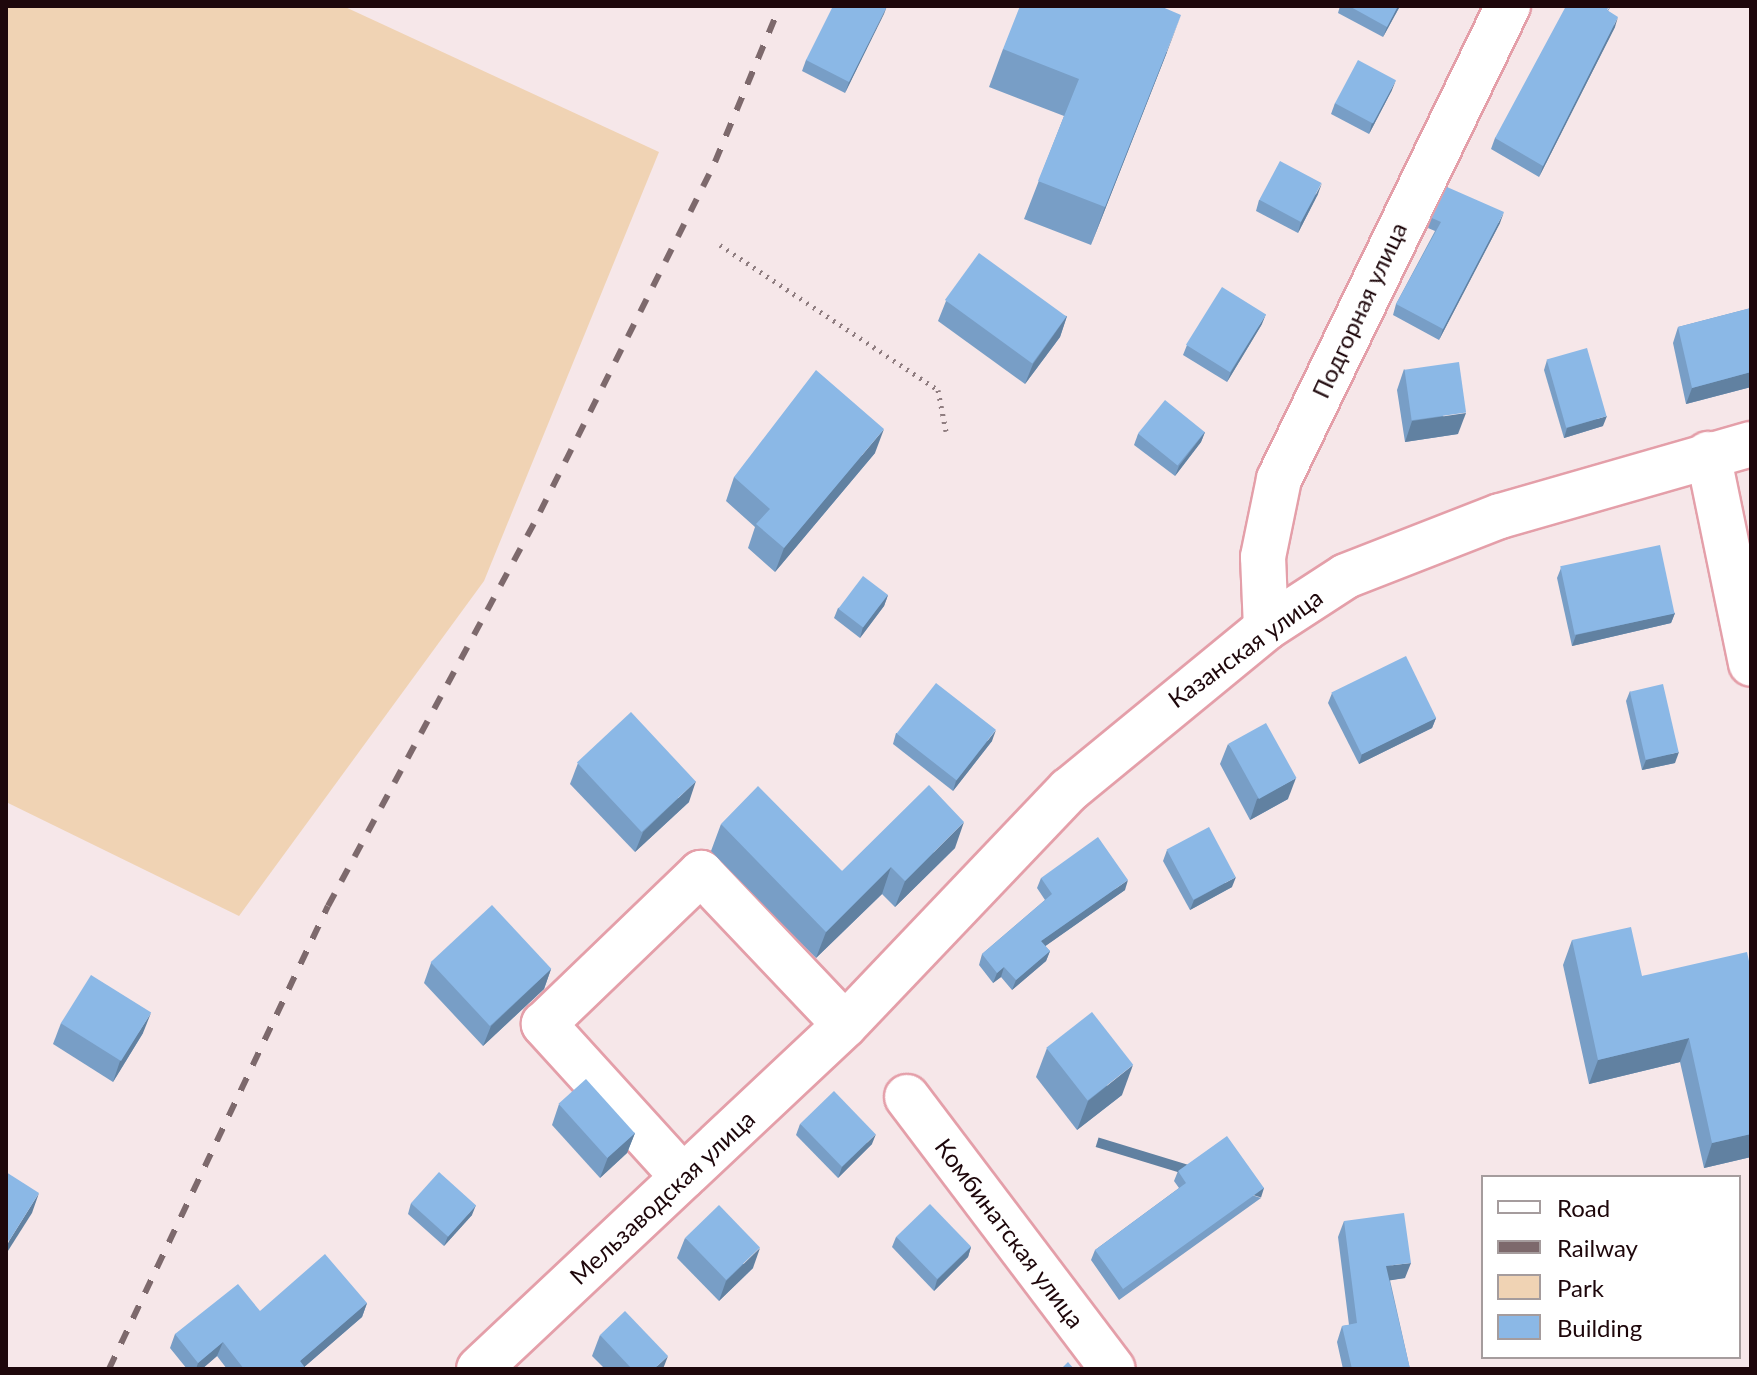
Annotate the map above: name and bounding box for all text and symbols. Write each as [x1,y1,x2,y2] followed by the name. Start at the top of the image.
[1306,218,1412,402] street label: Подгорная улица
[1162,582,1328,714] street label: Казанская улица
[564,1104,760,1290] street label: Мельзаводская улица
[929,1133,1091,1333] street label: Комбинатская улица
[1481,1175,1741,1359] legend
[1557,1193,1610,1222] text: Road
[1557,1233,1638,1262] text: Railway
[1557,1273,1604,1302] text: Park
[1557,1313,1642,1342] text: Building

